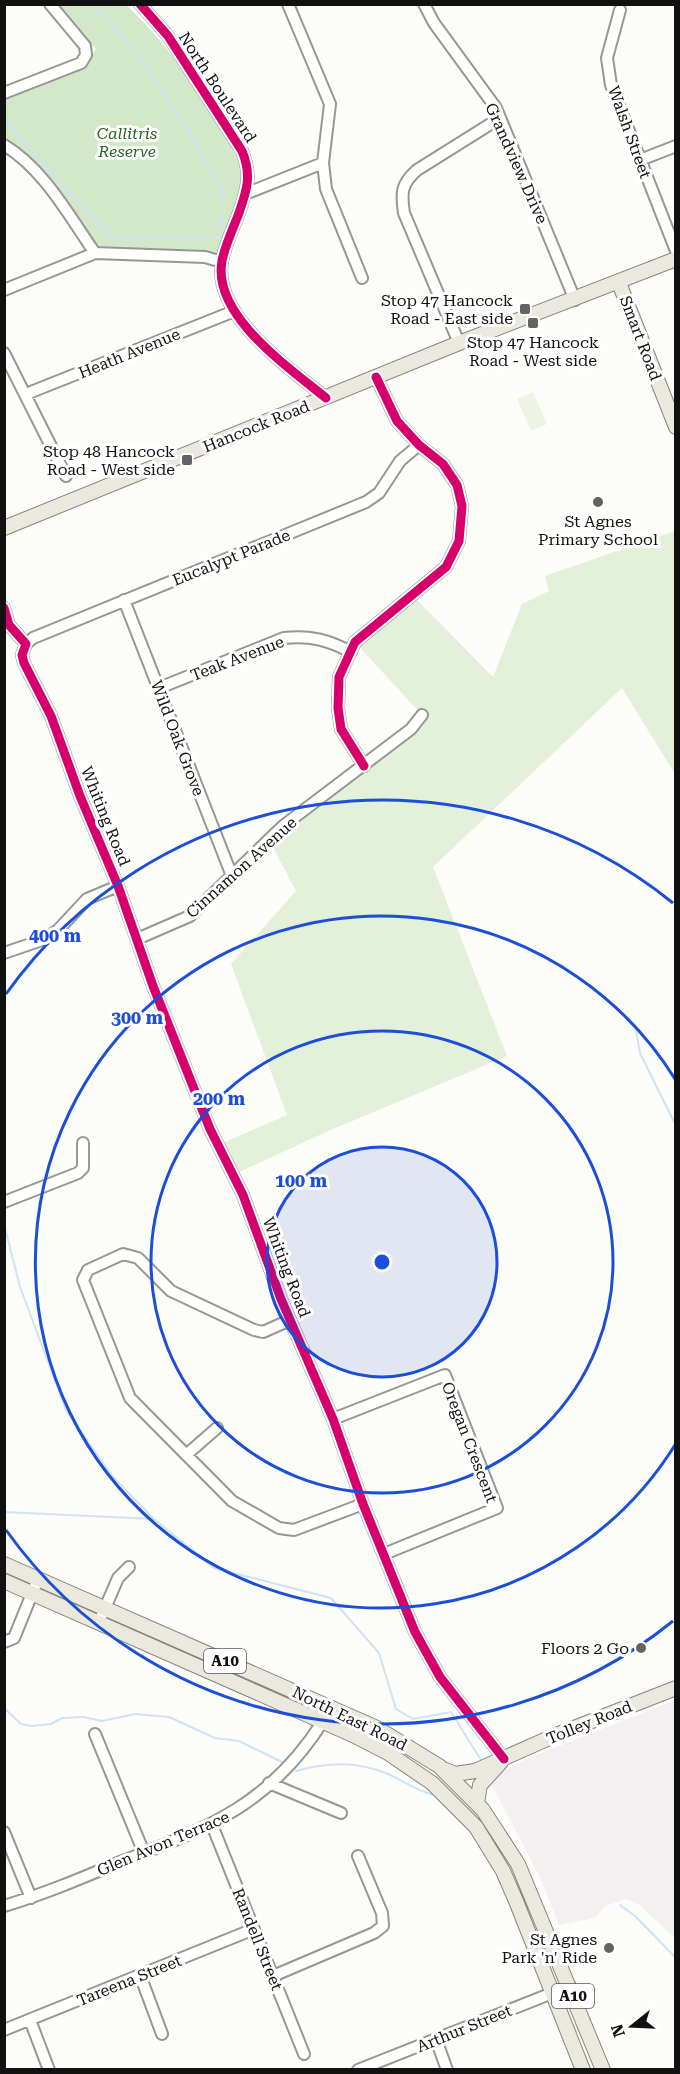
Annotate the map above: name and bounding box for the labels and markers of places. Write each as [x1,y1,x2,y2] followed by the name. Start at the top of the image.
[381,291,513,328] place label: Stop 47 Hancock Road - East side
[518,302,532,316] marker: Stop 47 Hancock Road - East side
[526,316,540,330] marker: Stop 47 Hancock Road - West side
[467,333,599,370] place label: Stop 47 Hancock Road - West side
[43,442,175,479] place label: Stop 48 Hancock Road - West side
[180,453,194,467] marker: Stop 48 Hancock Road - West side
[591,495,605,509] marker: St Agnes Primary School
[538,512,658,549] place label: St Agnes Primary School
[372,1252,392,1272] centre of rings
[541,1639,629,1658] place label: Floors 2 Go
[634,1641,648,1655] marker: Floors 2 Go
[501,1930,597,1967] place label: St Agnes Park 'n' Ride
[602,1941,616,1955] marker: St Agnes Park 'n' Ride

